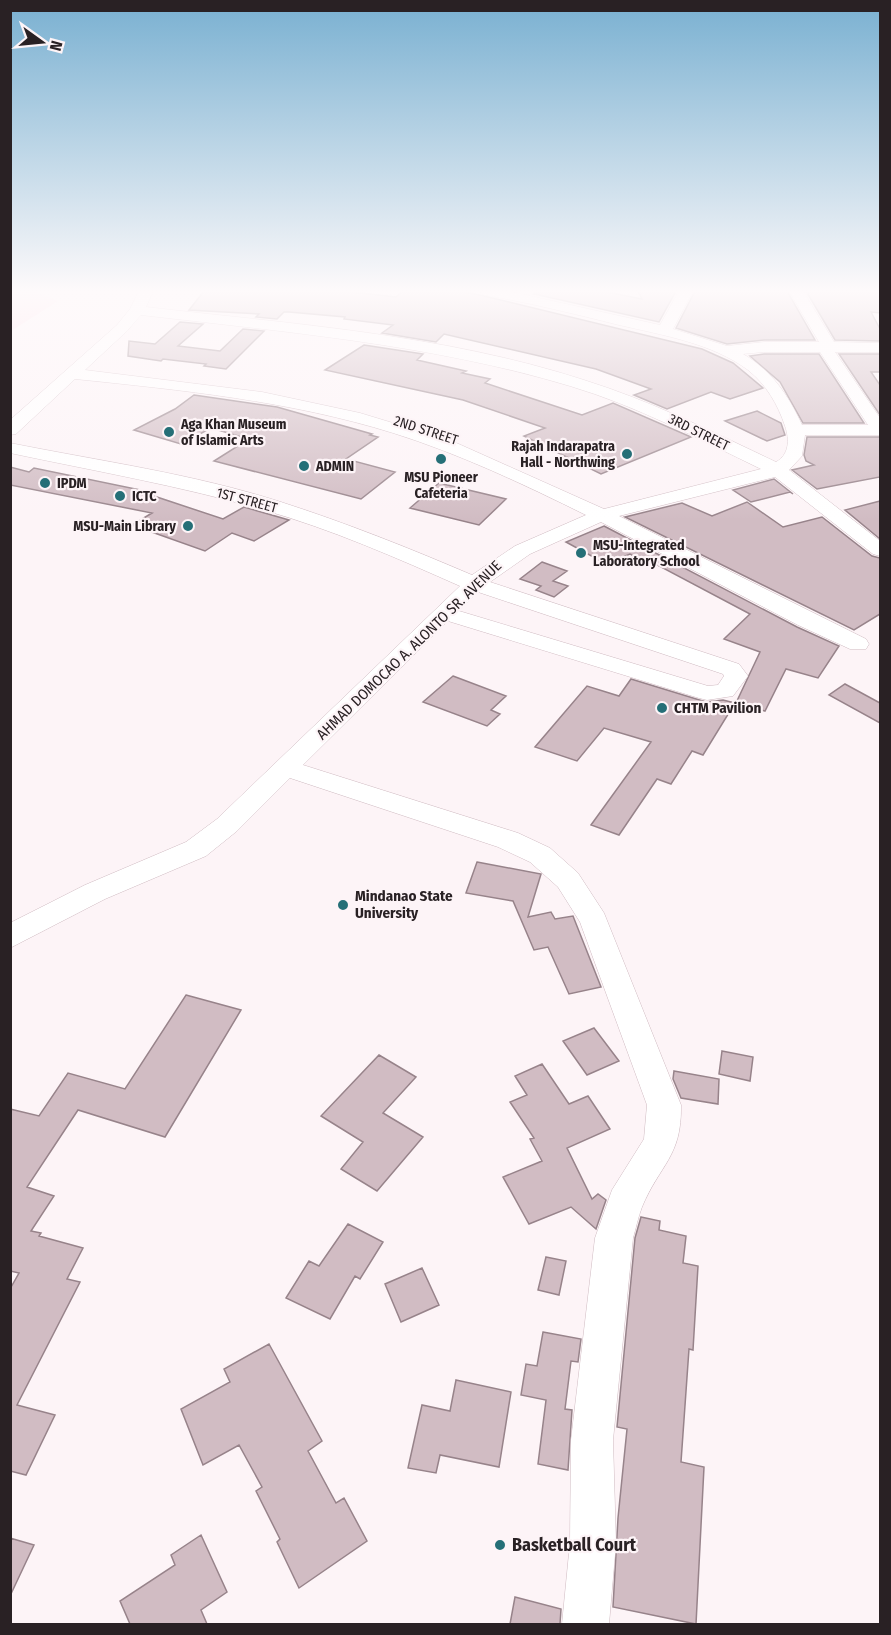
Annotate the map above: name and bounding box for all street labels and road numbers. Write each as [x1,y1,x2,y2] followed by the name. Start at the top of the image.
[666,410,733,455] street label: 3RD STREET
[392,412,461,449] street label: 2ND STREET
[215,484,280,517] street label: 1ST STREET
[313,557,505,743] street label: AHMAD DOMOCAO A. ALONTO SR. AVENUE

